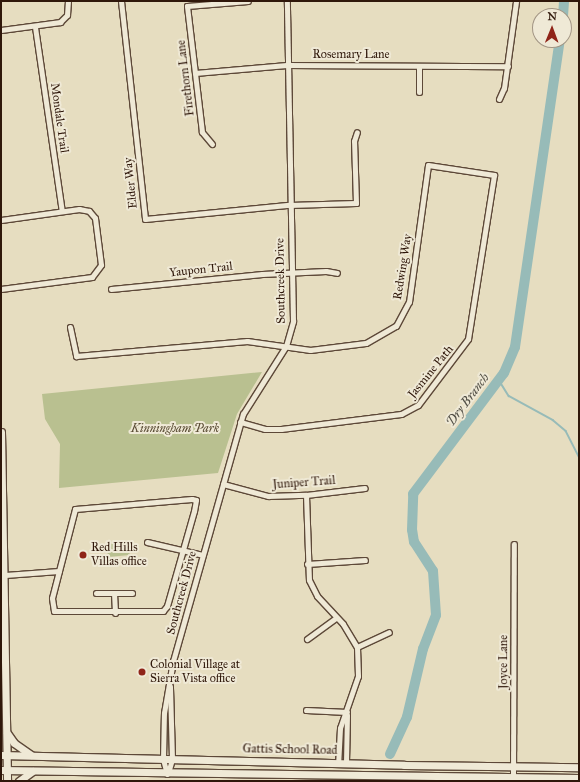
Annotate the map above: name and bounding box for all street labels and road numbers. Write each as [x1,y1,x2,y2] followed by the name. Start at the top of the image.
[174,39,198,117] street label: Firethorn Lane
[312,48,390,62] street label: Rosemary Lane
[47,82,71,154] street label: Mondale Trail
[121,157,141,209] street label: Elder Way
[391,233,415,301] street label: Redwing Way
[273,238,289,324] street label: Southcreek Drive
[169,260,233,280] street label: Yaupon Trail
[405,343,457,401] street label: Jasmine Path
[272,474,336,492] street label: Juniper Trail
[164,550,200,636] street label: Southcreek Drive
[497,635,511,689] street label: Joyce Lane
[242,742,338,758] street label: Gattis School Road

